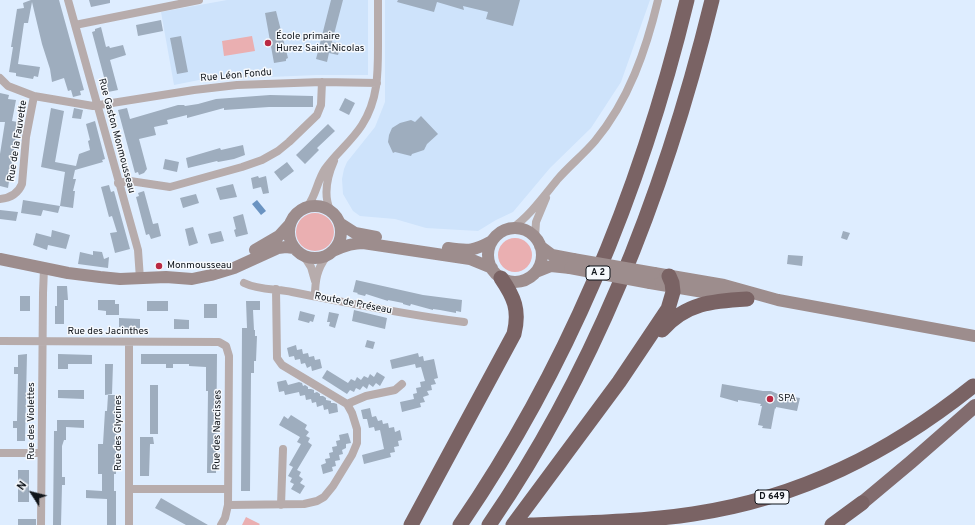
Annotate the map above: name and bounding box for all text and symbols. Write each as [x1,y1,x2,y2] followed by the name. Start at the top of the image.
[276,31,364,54] place label: École primaire Hurez Saint-Nicolas
[263,38,273,48] marker: École primaire Hurez Saint-Nicolas
[200,67,272,85] street label: Rue Léon Fondu
[95,77,137,195] street label: Rue Gaston Monmousseau
[6,99,30,183] street label: Rue de la Fauvette
[167,260,232,272] place label: Monmousseau
[154,261,164,271] marker: Monmousseau
[586,266,610,280] road number: A 2
[313,291,393,317] street label: Route de Préseau
[68,326,148,338] street label: Rue des Jacinthes
[26,382,38,460] street label: Rue des Violettes
[211,390,225,470] street label: Rue des Narcisses
[778,393,796,405] place label: SPA
[765,394,775,404] marker: SPA
[113,395,125,471] street label: Rue des Glycines
[12,473,52,513] north arrow
[14,479,30,493] text: N
[755,490,789,504] road number: D 649

